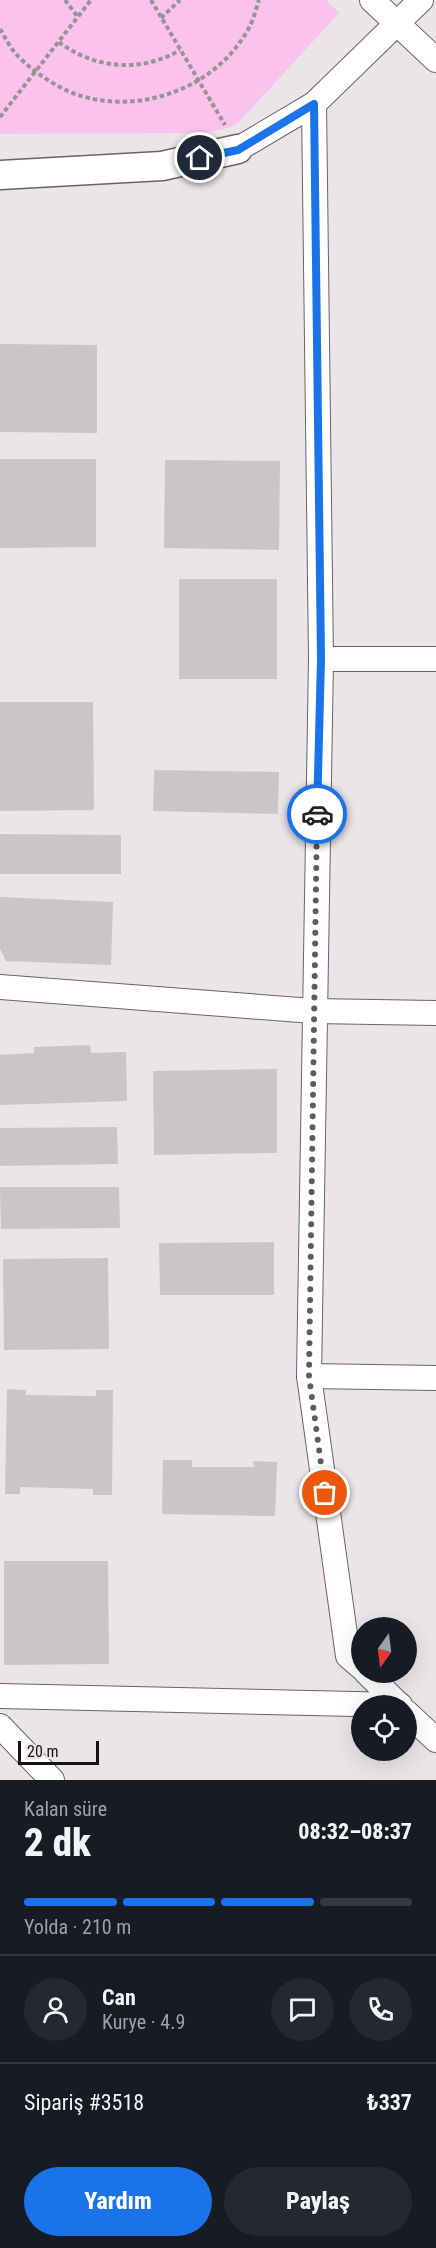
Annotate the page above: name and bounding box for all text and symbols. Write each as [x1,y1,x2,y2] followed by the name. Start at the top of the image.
[174,132,225,183] pin
[183,141,216,174] icon: home
[287,784,347,844] courier
[301,798,334,831] icon: car
[299,1467,350,1518] pin
[308,1476,341,1509] icon: bag
[351,1617,417,1683] north arrow
[351,1617,417,1761] map controls
[351,1695,417,1761] button: locate
[18,1738,99,1766] scale bar
[27,1742,59,1761] text: 20 m
[24,1797,107,1821] text: Kalan süre
[298,1819,412,1844] text: 08:32–08:37
[24,1820,91,1866] text: 2 dk
[24,1915,131,1939] text: Yolda · 210 m
[24,1978,87,2041] button: person
[271,1978,334,2041] button: chat
[349,1978,412,2041] button: phone
[102,1985,136,2010] text: Can
[102,2010,185,2034] text: Kurye · 4.9
[24,2090,144,2115] text: Sipariş #3518
[367,2090,412,2115] text: ₺337
[24,2167,212,2236] button: Yardım
[224,2167,412,2236] button: Paylaş

